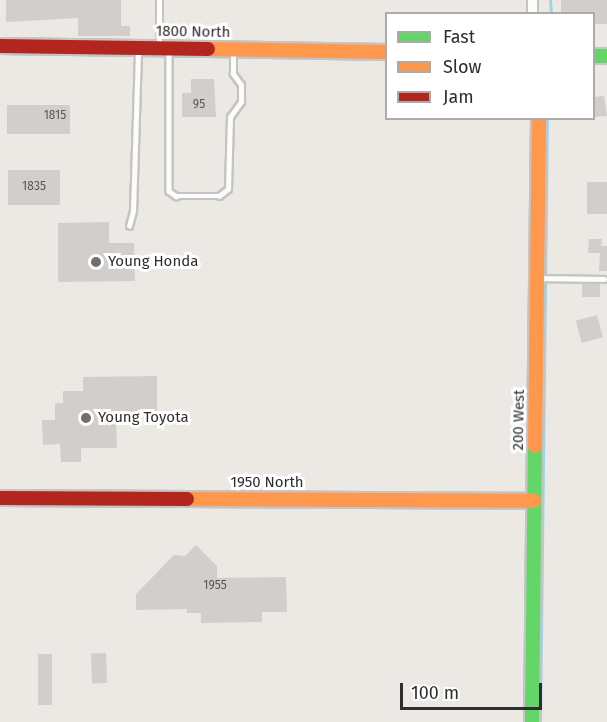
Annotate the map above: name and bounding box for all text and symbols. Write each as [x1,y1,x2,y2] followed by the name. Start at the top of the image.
[385,12,595,120] legend
[156,22,230,42] street label: 1800 North
[443,26,475,48] text: Fast
[443,56,481,78] text: Slow
[443,86,474,108] text: Jam
[193,98,205,112] house number: 95
[44,109,66,123] house number: 1815
[22,180,46,194] house number: 1835
[108,253,198,271] place label: Young Honda
[89,255,103,269] marker: Young Honda
[509,389,529,451] street label: 200 West
[98,409,189,427] place label: Young Toyota
[79,411,93,425] marker: Young Toyota
[230,474,304,492] street label: 1950 North
[203,579,227,593] house number: 1955
[403,671,546,709] scale bar
[411,682,459,704] text: 100 m

